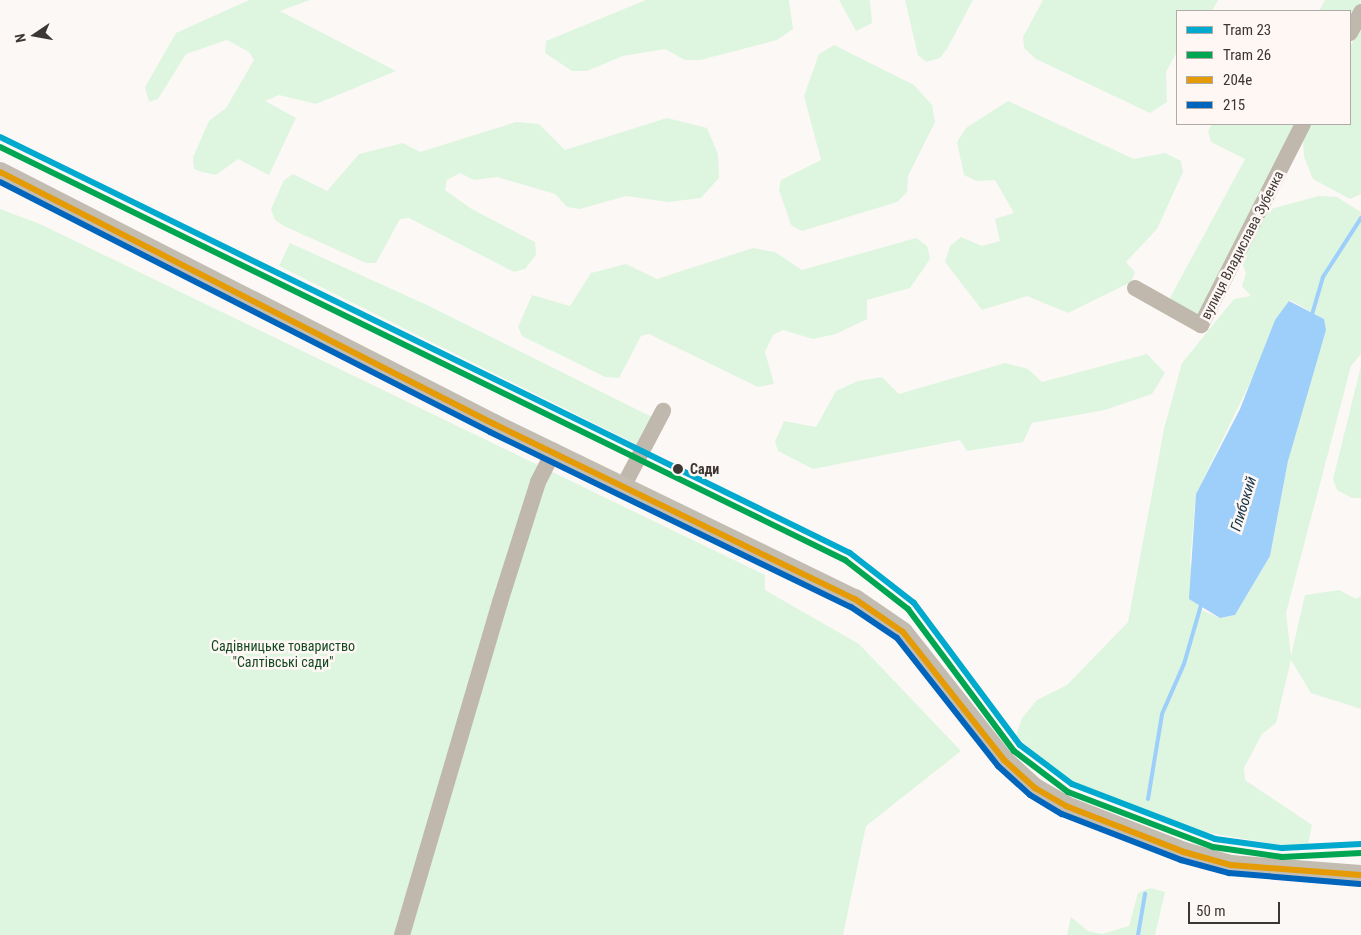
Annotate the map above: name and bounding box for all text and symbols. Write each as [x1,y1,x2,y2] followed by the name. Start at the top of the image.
[10,10,60,60] north arrow
[1176,10,1351,125] legend
[1223,21,1271,39] text: Tram 23
[12,32,29,44] text: N
[1223,46,1271,64] text: Tram 26
[1223,71,1252,89] text: 204е
[1223,96,1245,114] text: 215
[1197,168,1287,322] street label: вулиця Владислава Зубенка
[669,460,687,478] marker: Сади
[690,461,719,477] place label: Сади
[1227,474,1261,534] water label: Глибокий
[211,638,355,670] park label: Садівницьке товариство "Салтівські сади"
[1191,892,1284,924] scale bar
[1196,902,1226,920] text: 50 m

